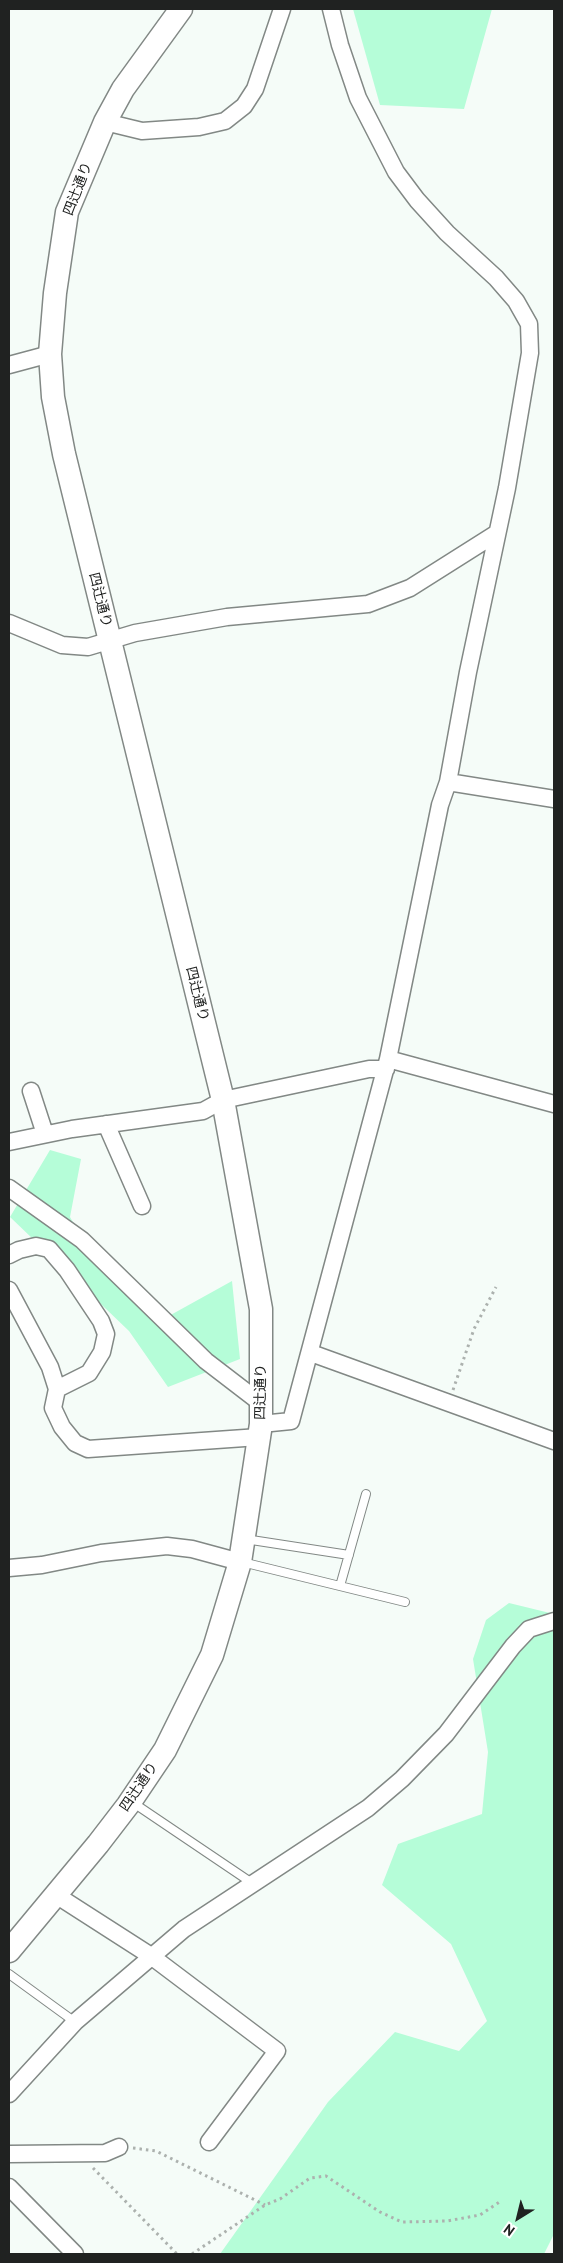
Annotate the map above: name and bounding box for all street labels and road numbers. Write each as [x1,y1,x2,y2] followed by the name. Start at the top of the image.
[60,160,96,218] street label: 四辻通り
[85,571,115,629] street label: 四辻通り
[182,965,212,1023] street label: 四辻通り
[252,1364,270,1420] street label: 四辻通り
[116,1759,162,1815] street label: 四辻通り

